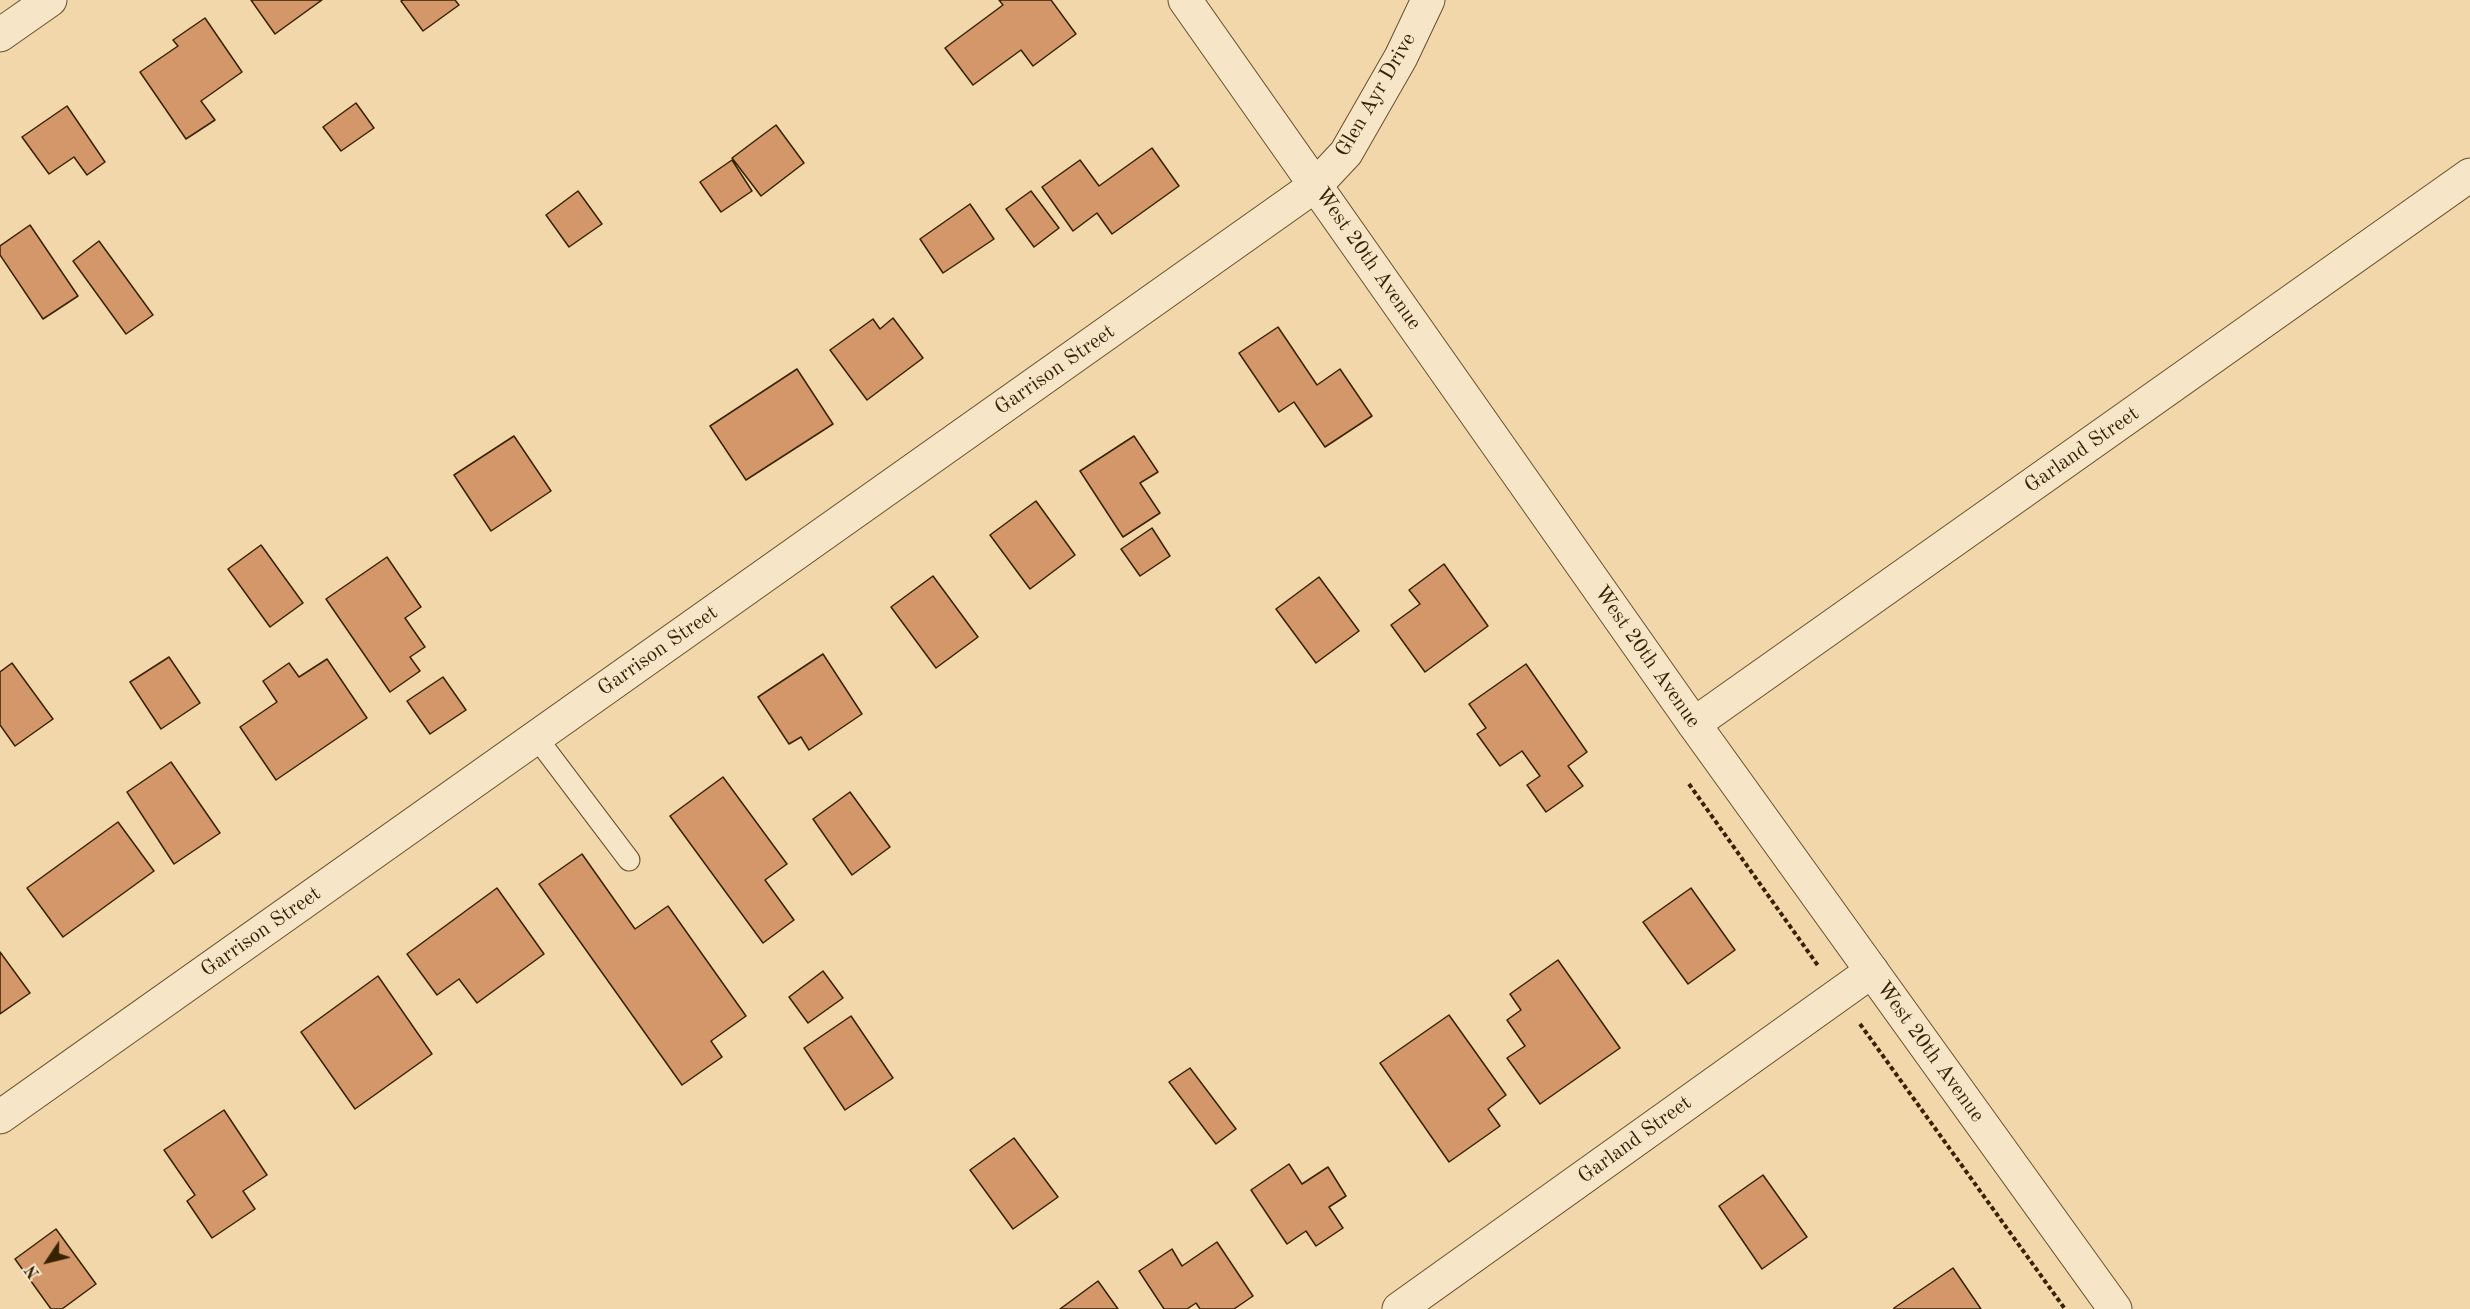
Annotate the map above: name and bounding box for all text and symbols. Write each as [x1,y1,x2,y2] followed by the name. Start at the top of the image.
[1330,29,1422,161] street label: Glen Ayr Drive
[1309,183,1427,335] street label: West 20th Avenue
[990,319,1120,421] street label: Garrison Street
[2020,401,2144,499] street label: Garland Street
[1588,581,1706,733] street label: West 20th Avenue
[593,600,723,702] street label: Garrison Street
[196,881,326,983] street label: Garrison Street
[1870,977,1990,1127] street label: West 20th Avenue
[1573,1090,1697,1190] street label: Garland Street
[18,1231,78,1291] north arrow
[23,1262,43,1281] text: N

